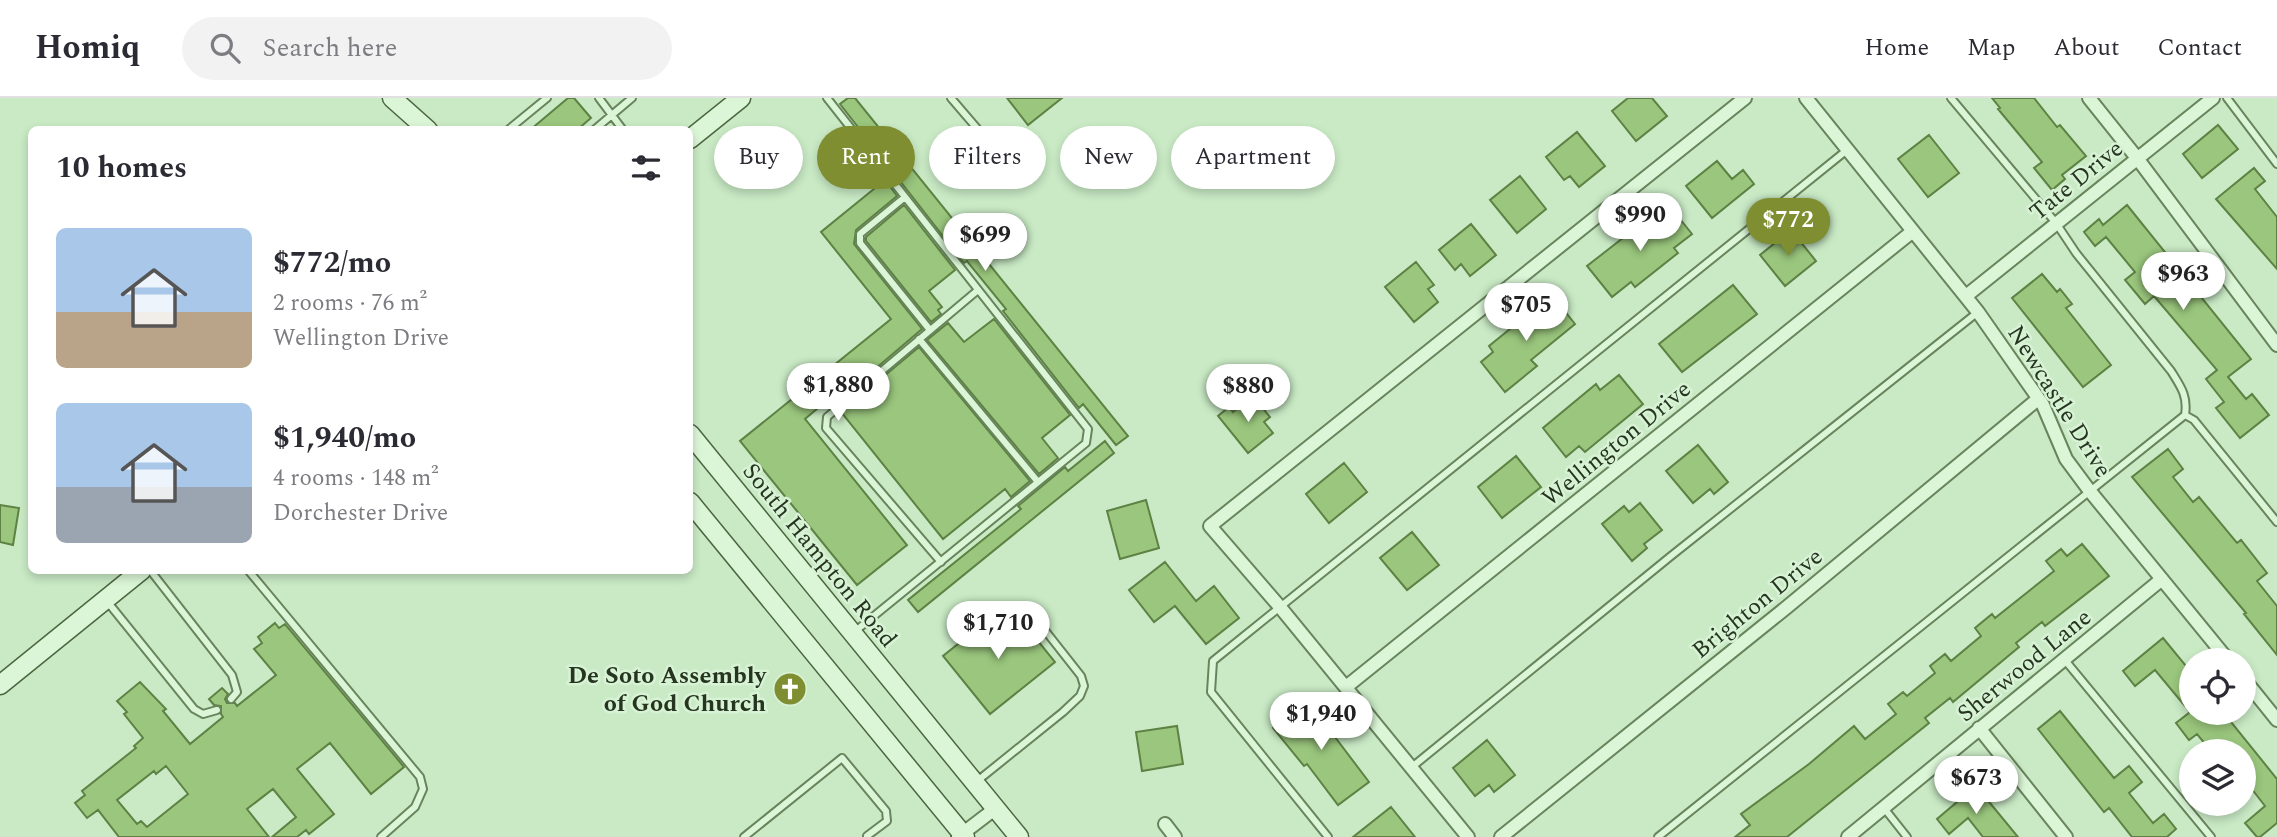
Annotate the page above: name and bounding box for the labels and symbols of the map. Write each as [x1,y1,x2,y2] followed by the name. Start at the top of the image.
[2022,132,2131,230] street label: Tate Drive
[1599,194,1681,253] pin: $990
[1747,198,1829,258] pin: $772
[944,214,1026,273] pin: $699
[2142,252,2224,312] pin: $963
[1485,284,1567,343] pin: $705
[1998,318,2121,485] street label: Newcastle Drive
[781,364,895,423] pin: $1,880
[1207,364,1289,424] pin: $880
[1534,372,1699,515] street label: Wellington Drive
[733,455,905,656] street label: South Hampton Road
[1684,539,1831,668] street label: Brighton Drive
[1950,600,2100,731] street label: Sherwood Lane
[941,602,1055,661] pin: $1,710
[568,658,768,722] place label: De Soto Assembly of God Church
[771,670,809,708] church icon: De Soto Assembly of God Church
[1264,692,1378,752] pin: $1,940
[1935,756,2017,816] pin: $673

